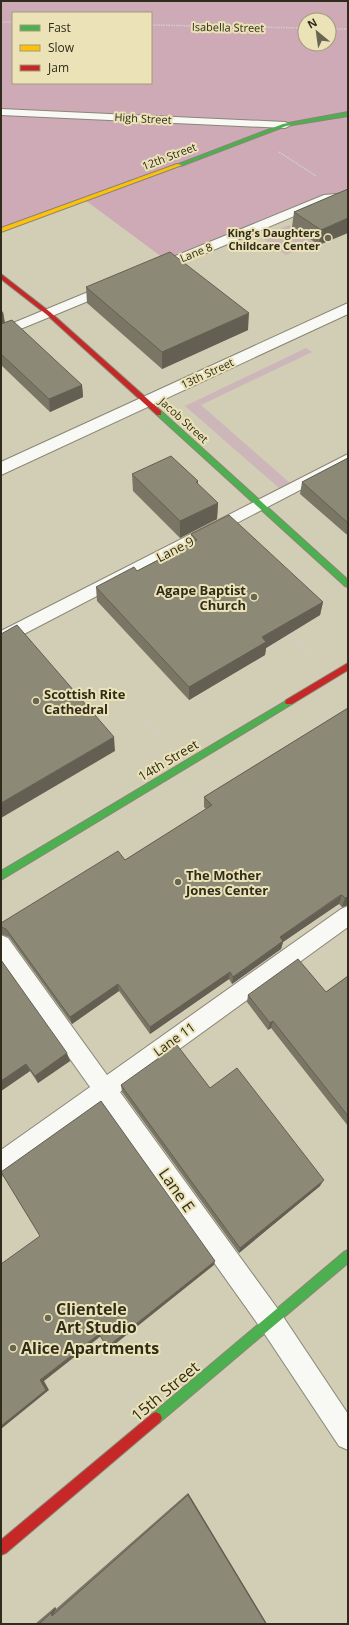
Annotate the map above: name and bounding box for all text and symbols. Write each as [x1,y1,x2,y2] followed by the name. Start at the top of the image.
[12,12,152,84] legend
[297,12,337,52] north arrow
[304,14,319,32] text: N
[48,19,71,36] text: Fast
[192,19,264,35] street label: Isabella Street
[48,39,75,56] text: Slow
[47,59,69,76] text: Jam
[114,109,172,127] street label: High Street
[140,139,198,173] street label: 12th Street
[227,225,321,253] place label: King's Daughters Childcare Center
[323,233,333,243] marker: King's Daughters Childcare Center
[177,239,215,265] street label: Lane 8
[178,354,236,392] street label: 13th Street
[155,393,212,446] street label: Jacob Street
[153,532,197,566] street label: Lane 9
[156,581,246,614] place label: Agape Baptist Church
[249,592,259,602] marker: Agape Baptist Church
[44,685,126,718] place label: Scottish Rite Cathedral
[31,696,41,706] marker: Scottish Rite Cathedral
[135,735,202,785] street label: 14th Street
[185,866,268,899] place label: The Mother Jones Center
[173,877,183,887] marker: The Mother Jones Center
[149,1018,199,1060] street label: Lane 11
[154,1164,200,1216] street label: Lane E
[56,1298,137,1338] place label: Clientele Art Studio
[43,1313,53,1323] marker: Clientele Art Studio
[21,1337,159,1359] place label: Alice Apartments
[8,1343,18,1353] marker: Alice Apartments
[126,1356,204,1426] street label: 15th Street

